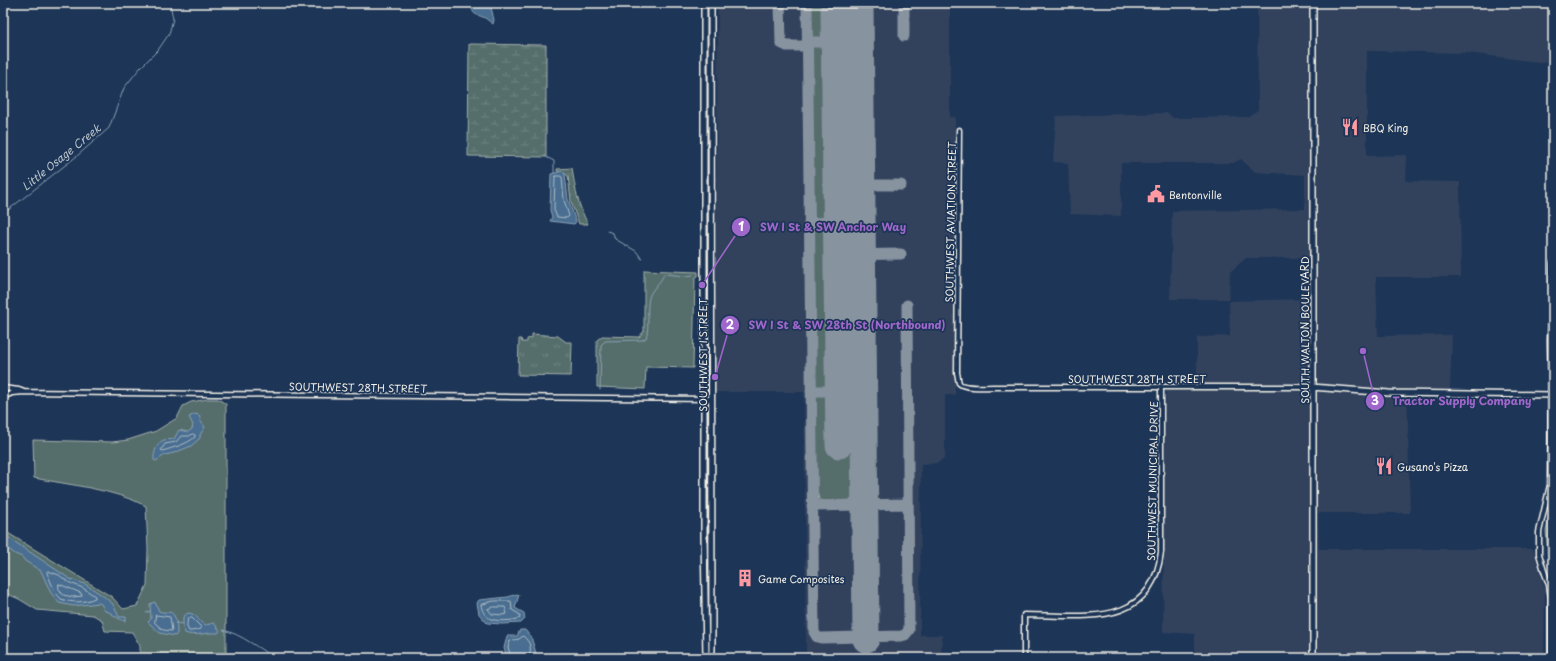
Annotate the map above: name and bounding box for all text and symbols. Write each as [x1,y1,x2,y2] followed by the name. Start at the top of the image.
[1340,117,1360,137] restaurant icon: BBQ King
[18,119,105,194] water label: Little Osage Creek
[1363,120,1409,135] place label: BBQ King
[941,141,959,302] street label: SOUTHWEST AVIATION STREET
[1146,184,1166,204] public building icon: Bentonville
[1169,187,1222,202] place label: Bentonville
[731,216,915,239] callout: SW I St & SW Anchor Way
[738,217,744,235] text: 1
[760,218,906,235] text: SW I St & SW Anchor Way
[1297,256,1312,404] street label: SOUTH WALTON BOULEVARD
[695,298,710,412] street label: SOUTHWEST I STREET
[720,314,955,337] callout: SW I St & SW 28th St (Northbound)
[726,315,735,333] text: 2
[749,316,945,333] text: SW I St & SW 28th St (Northbound)
[1068,371,1206,386] street label: SOUTHWEST 28TH STREET
[289,378,427,396] street label: SOUTHWEST 28TH STREET
[1365,389,1540,412] callout: Tractor Supply Company
[1371,391,1379,409] text: 3
[1393,392,1531,409] text: Tractor Supply Company
[1143,401,1161,561] street label: SOUTHWEST MUNICIPAL DRIVE
[1374,456,1394,476] restaurant icon: Gusano's Pizza
[1397,459,1469,474] place label: Gusano's Pizza
[735,568,755,588] building icon: Game Composites
[758,571,845,586] place label: Game Composites

